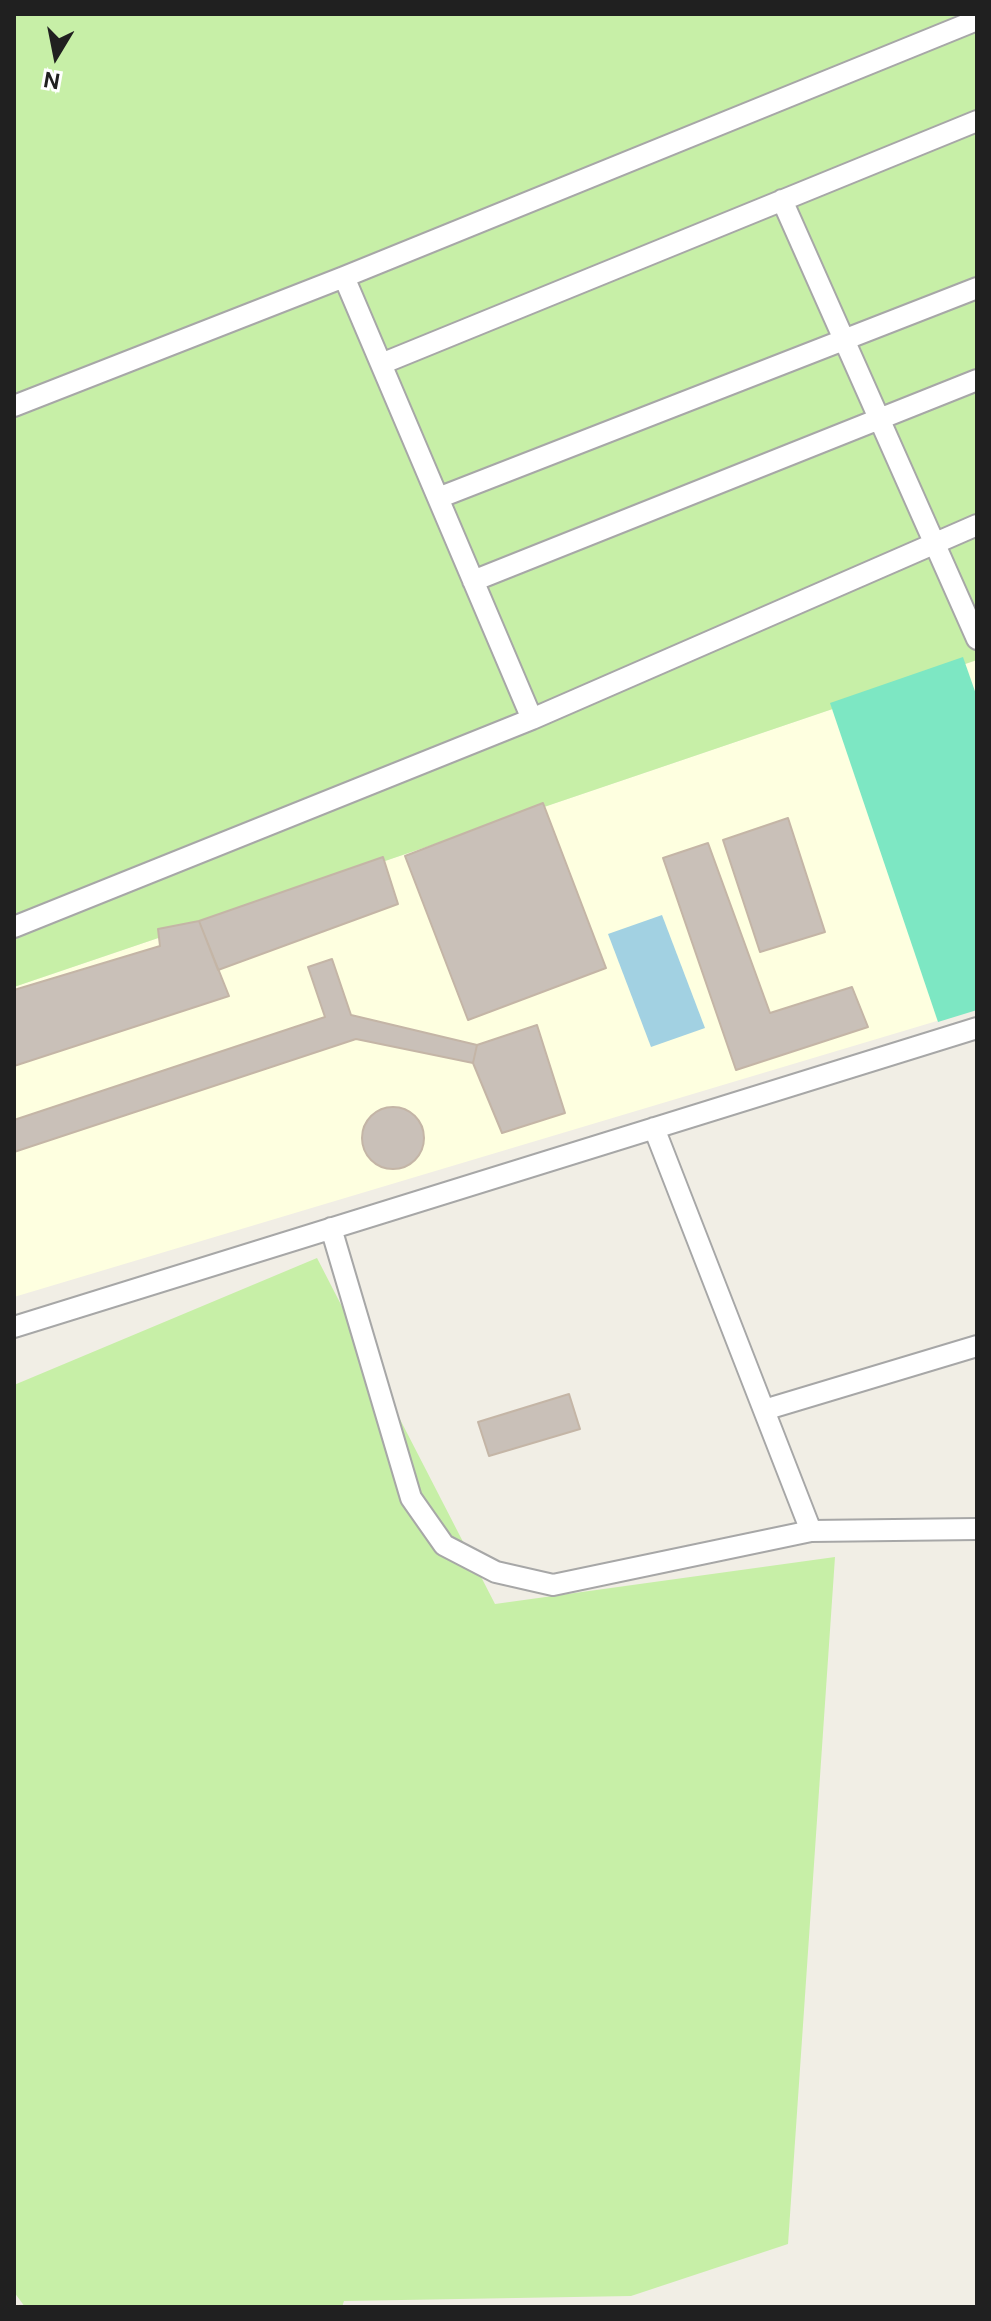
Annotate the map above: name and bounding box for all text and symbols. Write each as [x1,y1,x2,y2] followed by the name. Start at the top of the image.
[16,16,96,96] north arrow
[41,64,62,96] text: N

